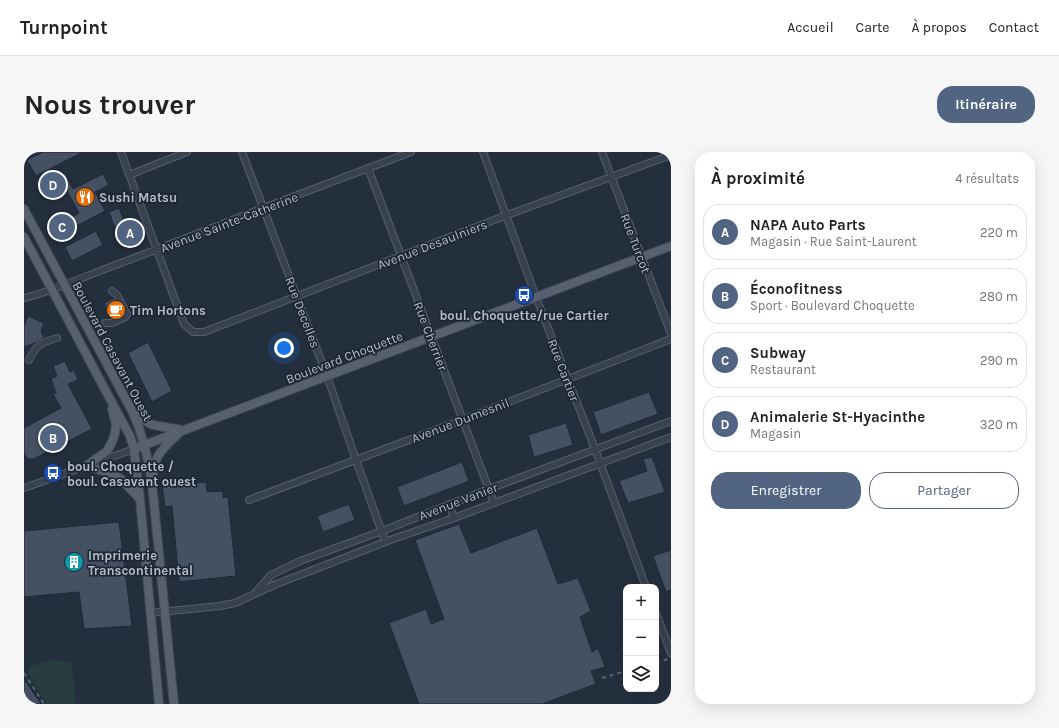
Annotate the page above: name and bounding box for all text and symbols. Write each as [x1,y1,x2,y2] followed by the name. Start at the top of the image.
[20,17,108,39] text: Turnpoint
[787,19,834,36] text: Accueil
[856,19,889,36] text: Carte
[911,19,967,36] text: À propos
[989,19,1039,36] text: Contact
[937,86,1035,123] button: Itinéraire
[24,88,195,121] text: Nous trouver
[711,168,805,188] text: À proximité
[40,170,66,200] pin: D
[955,171,1019,186] text: 4 résultats
[74,186,96,208] restaurant icon: Sushi Matsu
[158,189,300,256] street label: Avenue Sainte-Catherine
[99,190,177,205] place label: Sushi Matsu
[617,211,654,275] street label: Rue Turcot
[49,212,75,242] pin: C
[750,216,866,234] text: NAPA Auto Parts
[375,217,489,272] street label: Avenue Desaulniers
[117,218,143,248] pin: A
[721,225,729,240] text: A
[980,225,1018,240] text: 220 m
[750,234,917,249] text: Magasin · Rue Saint-Laurent
[282,274,323,350] street label: Rue Decelles
[69,279,156,424] street label: Boulevard Casavant Ouest
[750,280,843,298] text: Éconofitness
[513,284,535,306] bus stop icon: boul. Choquette/rue Cartier
[721,289,729,304] text: B
[980,289,1018,304] text: 280 m
[750,298,915,313] text: Sport · Boulevard Choquette
[105,299,127,321] cafe icon: Tim Hortons
[410,300,451,373] street label: Rue Cherrier
[130,303,206,318] place label: Tim Hortons
[439,308,610,324] place label: boul. Choquette/rue Cartier
[284,328,405,388] street label: Boulevard Choquette
[545,337,582,404] street label: Rue Cartier
[274,338,294,358] your location
[750,344,806,362] text: Subway
[721,353,729,368] text: C
[980,353,1018,368] text: 290 m
[750,362,816,377] text: Restaurant
[409,395,511,446] street label: Avenue Dumesnil
[750,408,925,426] text: Animalerie St-Hyacinthe
[721,417,729,432] text: D
[980,417,1018,432] text: 320 m
[40,423,66,453] pin: B
[750,426,801,441] text: Magasin
[67,459,196,489] place label: boul. Choquette / boul. Casavant ouest
[42,462,64,484] bus stop icon: boul. Choquette / boul. Casavant ouest
[711,472,861,509] button: Enregistrer
[869,472,1019,509] button: Partager
[417,479,500,523] street label: Avenue Vanier
[88,548,193,578] place label: Imprimerie Transcontinental
[63,551,85,573] building icon: Imprimerie Transcontinental
[623,584,659,692] map controls
[623,584,659,620] button: +
[623,620,659,656] button: −
[623,656,659,692] button: layers

